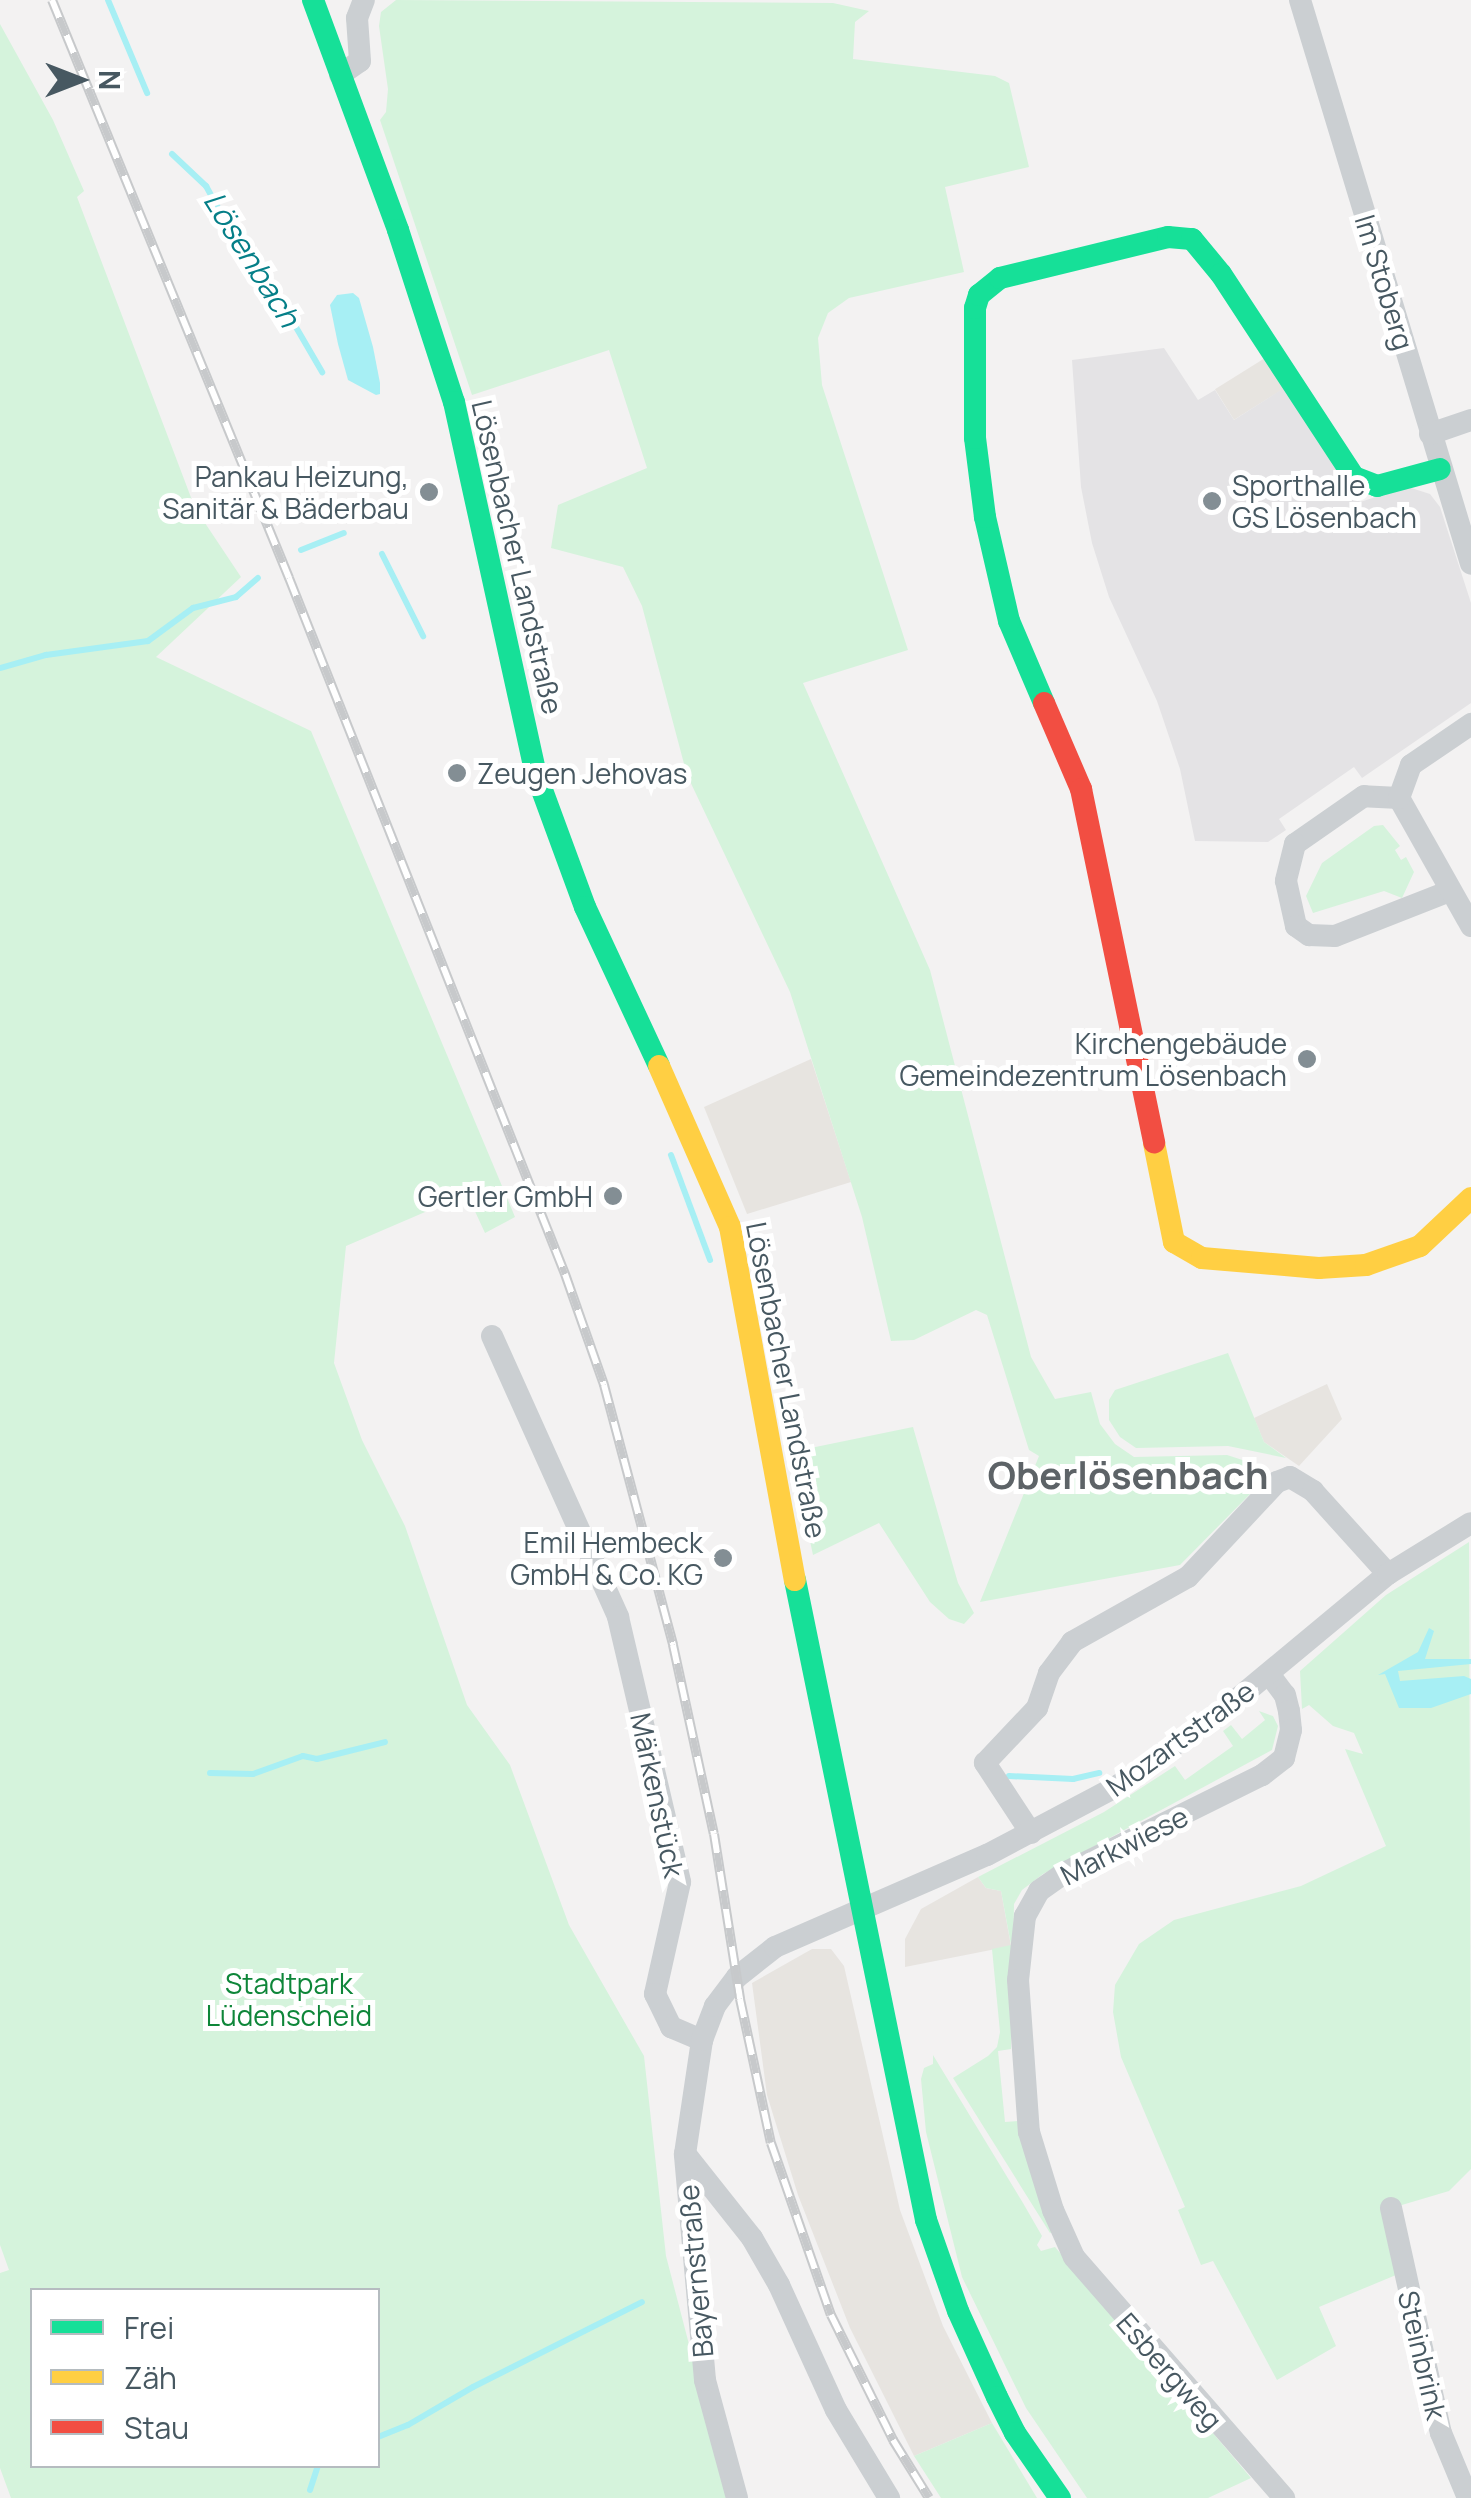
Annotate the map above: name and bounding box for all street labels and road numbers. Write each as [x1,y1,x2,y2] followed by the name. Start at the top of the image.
[1349,210,1421,354] street label: Im Stoberg
[465,397,571,717] street label: Lösenbacher Landstraße
[740,1219,834,1541] street label: Lösenbacher Landstraße
[1100,1673,1260,1803] street label: Mozartstraße
[624,1710,692,1880] street label: Märkenstück
[1055,1799,1193,1891] street label: Markwiese
[671,2183,719,2359] street label: Bayernstraße
[1392,2287,1454,2423] street label: Steinbrink
[1110,2306,1230,2436] street label: Esbergweg

